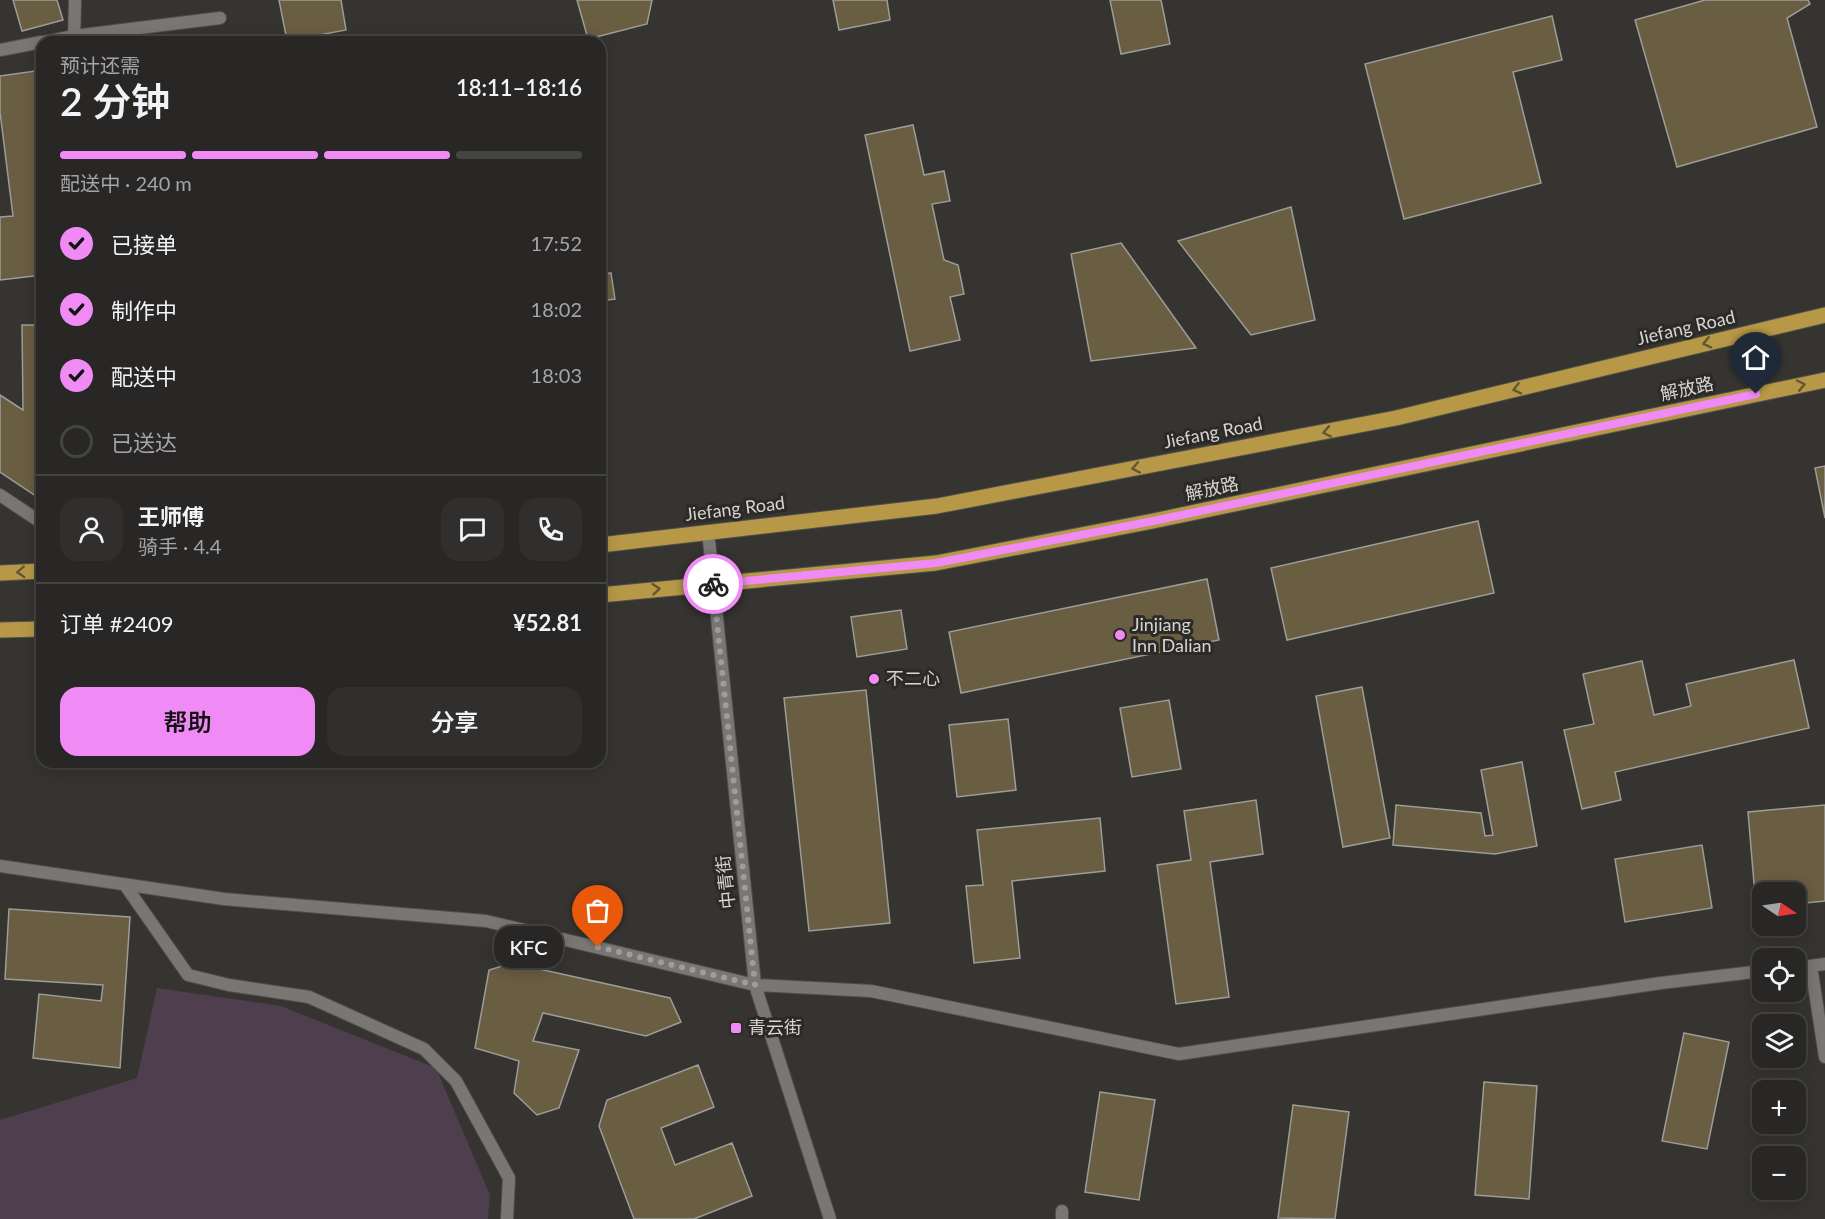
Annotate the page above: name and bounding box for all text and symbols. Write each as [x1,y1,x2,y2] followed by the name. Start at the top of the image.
[60,53,140,77] text: 预计还需
[456,74,582,101] text: 18:11–18:16
[60,78,170,124] text: 2 分钟
[60,171,192,195] text: 配送中 · 240 m
[60,227,93,260] icon: check
[111,231,177,258] text: 已接单
[531,231,582,255] text: 17:52
[60,293,93,326] icon: check
[111,297,177,324] text: 制作中
[531,297,582,321] text: 18:02
[1634,305,1737,349] street label: Jiefang Road
[1730,332,1781,394] pin
[1702,335,1712,348] one-way arrow
[1739,341,1772,374] icon: home
[60,359,93,392] icon: check
[111,363,177,390] text: 配送中
[531,363,582,387] text: 18:03
[1658,372,1715,404] street label: 解放路
[1796,379,1806,392] one-way arrow
[1513,381,1523,394] one-way arrow
[1161,412,1264,452] street label: Jiefang Road
[1322,425,1332,438] one-way arrow
[111,429,177,456] text: 已送达
[1131,461,1141,474] one-way arrow
[1183,472,1240,504] street label: 解放路
[684,491,786,525] street label: Jiefang Road
[60,498,123,561] button: person
[441,498,504,561] button: chat
[519,498,582,561] button: phone
[138,503,204,530] text: 王师傅
[138,534,221,558] text: 骑手 · 4.4
[683,554,743,614] courier
[16,565,25,578] one-way arrow
[697,568,730,601] icon: bike
[651,583,661,596] one-way arrow
[513,609,582,636] text: ¥52.81
[60,610,173,637] text: 订单 #2409
[1132,613,1212,656] place label: Jinjiang Inn Dalian
[1113,628,1127,642] marker: Jinjiang Inn Dalian
[886,667,940,689] place label: 不二心
[867,672,881,686] marker: 不二心
[60,687,315,756] button: 帮助
[327,687,582,756] button: 分享
[711,854,739,910] street label: 中青街
[1752,882,1806,936] north arrow
[1752,882,1806,1200] map controls
[572,885,623,947] pin
[581,894,614,927] icon: bag
[493,926,562,968] callout: KFC
[510,935,547,959] text: KFC
[1752,948,1806,1002] button: locate
[1752,1014,1806,1068] button: layers
[748,1016,802,1038] place label: 青云街
[729,1021,743,1035] marker: 青云街
[1752,1080,1806,1134] button: +
[1752,1146,1806,1200] button: −

